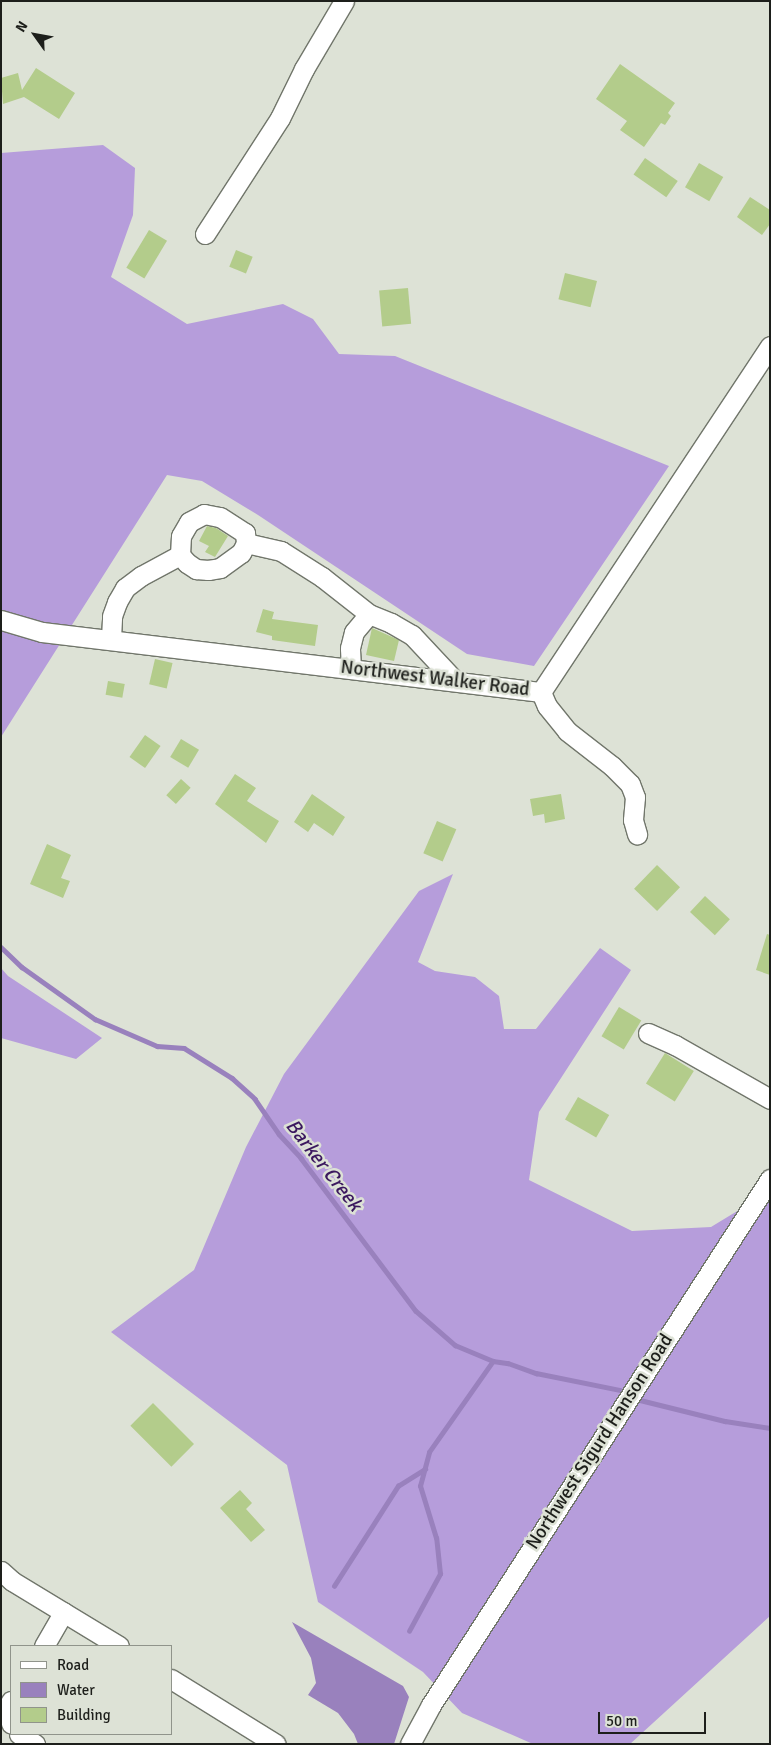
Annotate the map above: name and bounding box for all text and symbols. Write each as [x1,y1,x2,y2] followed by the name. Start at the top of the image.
[10,10,60,60] north arrow
[12,18,32,35] text: N
[339,656,531,702] street label: Northwest Walker Road
[281,1114,367,1216] water label: Barker Creek
[522,1330,678,1554] street label: Northwest Sigurd Hanson Road
[10,1645,172,1735] legend
[57,1656,89,1674] text: Road
[57,1681,95,1699] text: Water
[601,1702,708,1734] scale bar
[57,1706,111,1724] text: Building
[606,1712,637,1730] text: 50 m

